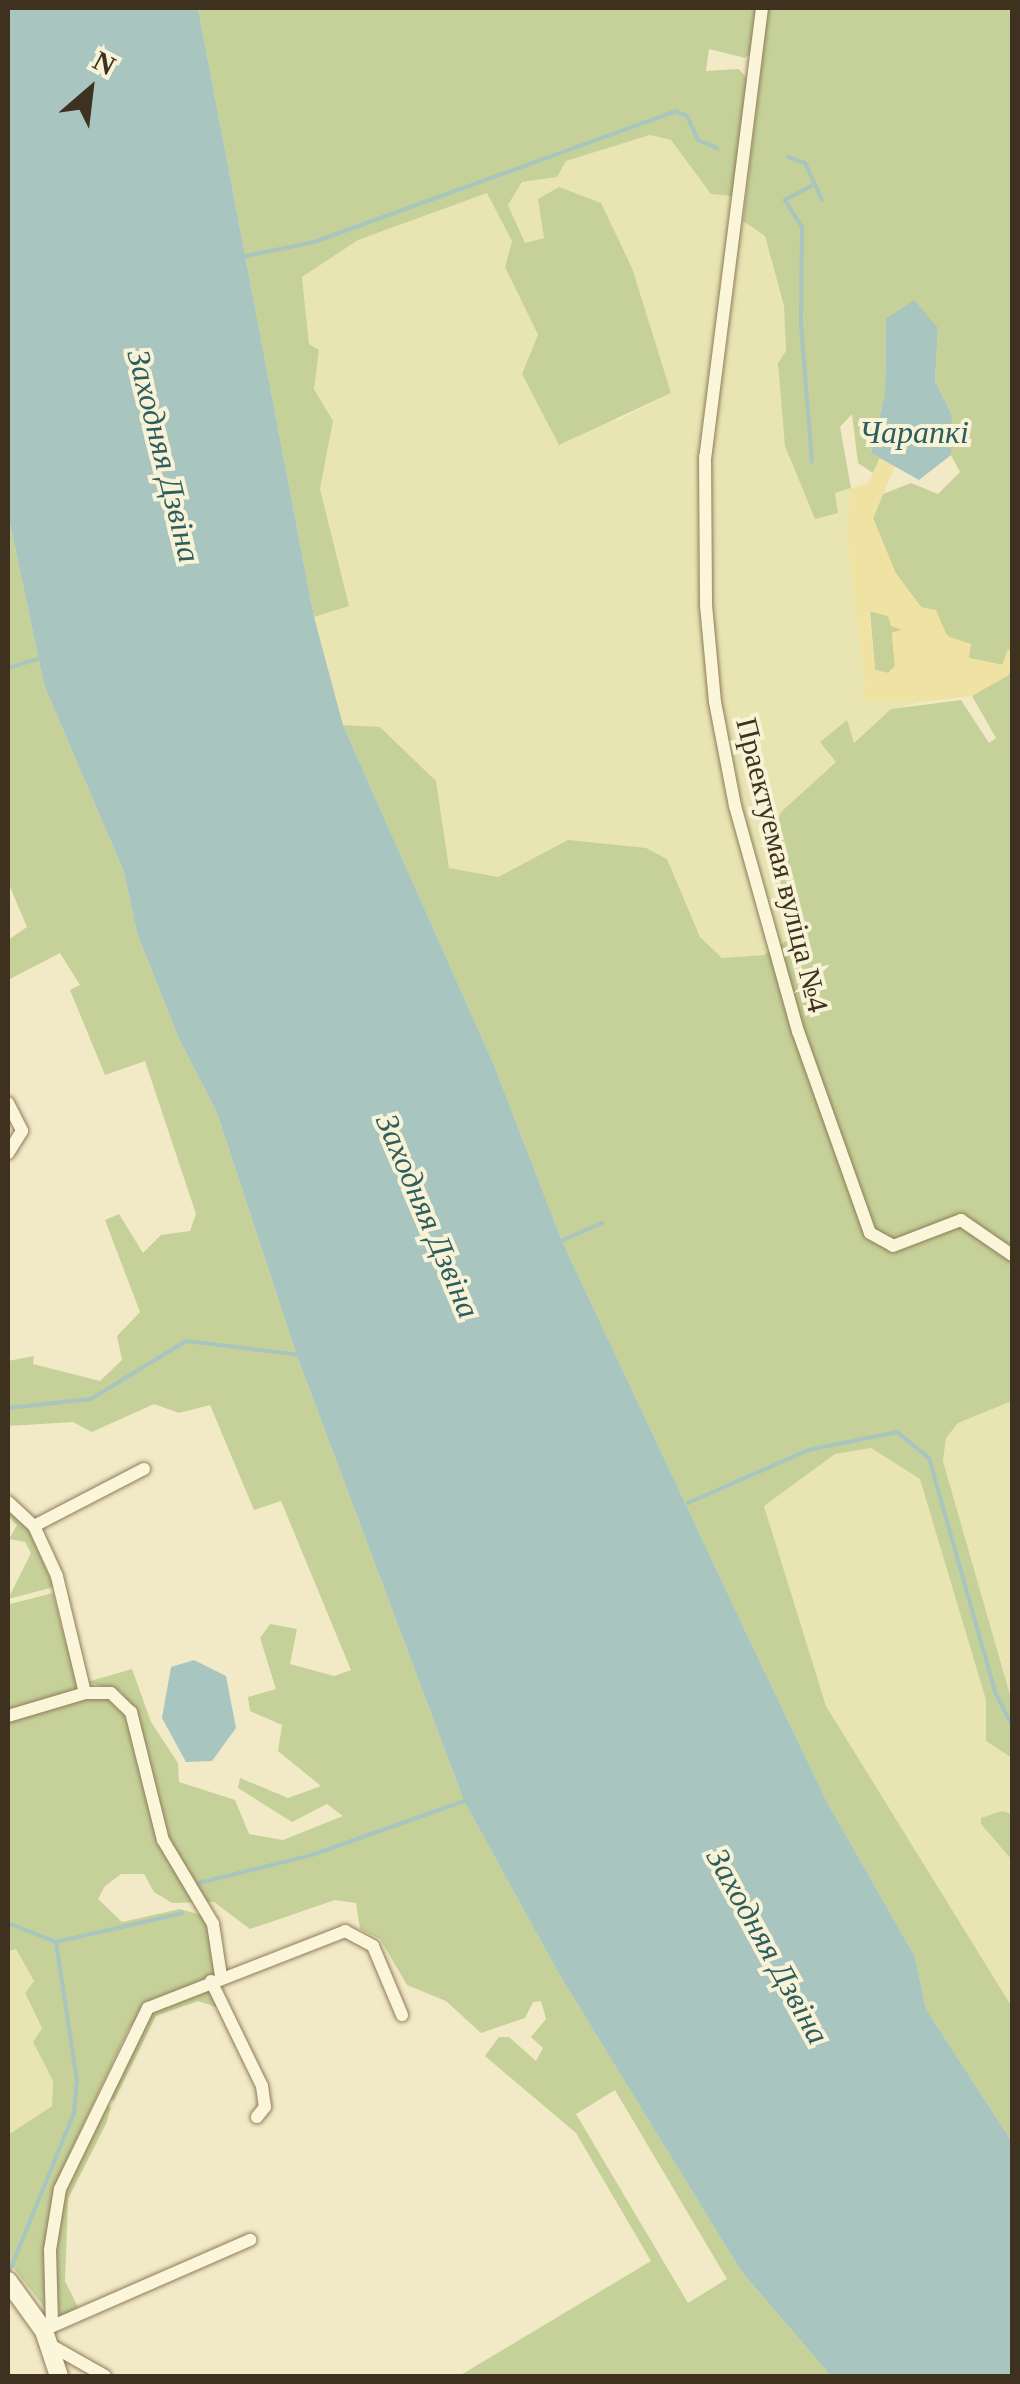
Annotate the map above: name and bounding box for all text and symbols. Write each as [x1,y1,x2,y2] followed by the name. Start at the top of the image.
[40,40,140,140] north arrow
[88,45,121,82] text: N
[119,346,209,566] water label: Заходняя Дзвіна
[859,413,969,451] water label: Чарапкі
[728,714,836,1016] street label: Праектуемая вуліца №4
[368,1108,488,1324] water label: Заходняя Дзвіна
[698,1841,838,2051] water label: Заходняя Дзвіна

